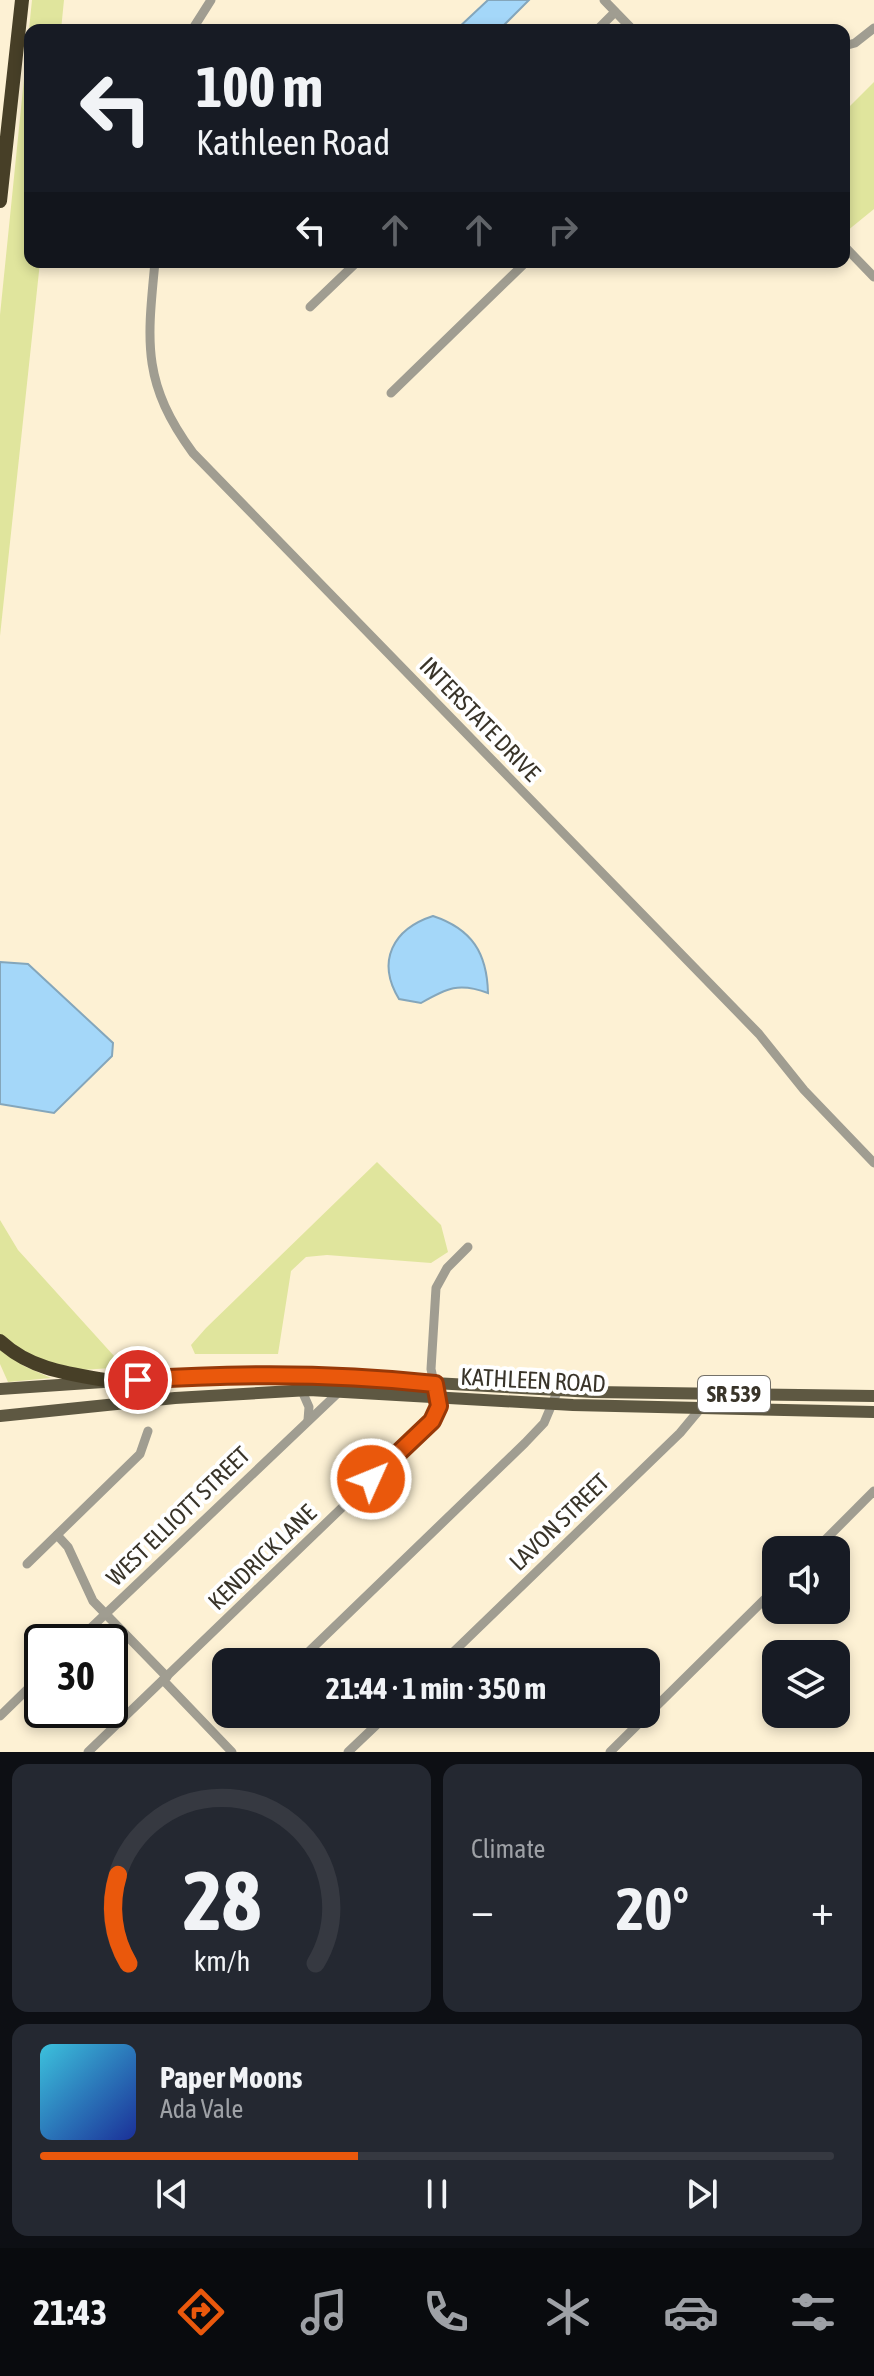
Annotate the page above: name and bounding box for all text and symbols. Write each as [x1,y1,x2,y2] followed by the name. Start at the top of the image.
[196,55,323,119] text: 100 m
[64,56,168,160] icon: left
[196,121,390,163] text: Kathleen Road
[289,208,333,252] icon: left
[373,208,417,252] icon: ahead
[457,208,501,252] icon: ahead
[541,208,585,252] icon: right
[414,652,546,786] street label: INTERSTATE DRIVE
[104,1346,172,1414] pin
[116,1358,160,1402] icon: arrive
[460,1363,606,1397] street label: KATHLEEN ROAD
[698,1376,770,1412] road number: SR 539
[329,1437,413,1521] position arrow
[101,1441,255,1591] street label: WEST ELLIOTT STREET
[504,1468,614,1576] street label: LAVON STREET
[203,1499,321,1615] street label: KENDRICK LANE
[762,1536,850,1728] map controls
[762,1536,850,1624] button: sound
[24,1624,128,1728] speed limit sign: 30
[762,1640,850,1728] button: layers
[326,1671,546,1705] text: 21:44 · 1 min · 350 m
[471,1834,545,1864] text: Climate
[182,1852,261,1948] text: 28
[616,1874,689,1943] text: 20°
[471,1884,494,1934] text: −
[811,1884,834,1934] text: +
[193,1944,250,1977] text: km/h
[160,2060,302,2094] text: Paper Moons
[160,2094,243,2124] text: Ada Vale
[150,2172,194,2216] icon: previous
[415,2172,459,2216] icon: pause
[680,2172,724,2216] icon: next
[173,2284,229,2340] icon: directions
[296,2284,352,2340] icon: music
[418,2284,474,2340] icon: phone
[540,2284,596,2340] icon: climate
[663,2284,719,2340] icon: car
[785,2284,841,2340] icon: filters
[33,2291,107,2333] text: 21:43

